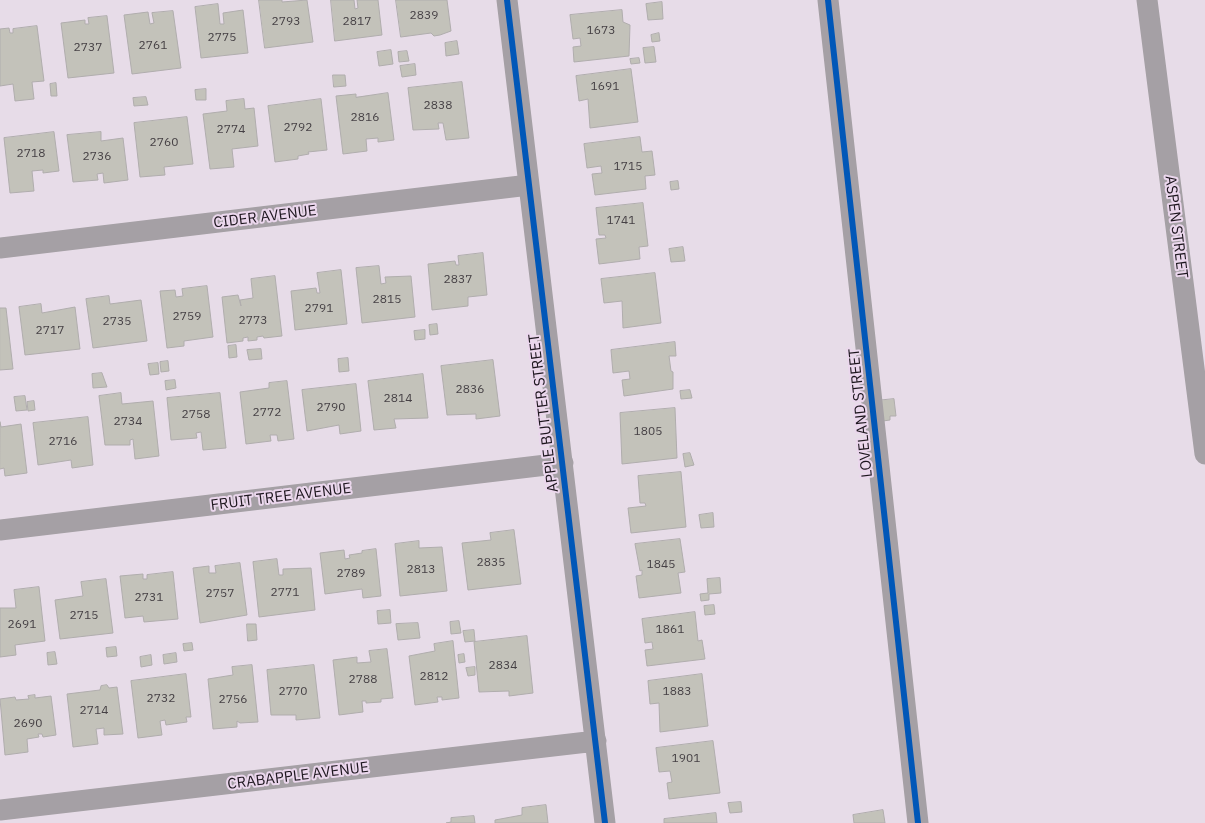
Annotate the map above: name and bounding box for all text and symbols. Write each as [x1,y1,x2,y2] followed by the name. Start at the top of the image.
[410,9,438,23] house number: 2839
[272,15,300,29] house number: 2793
[343,15,371,29] house number: 2817
[587,24,615,38] house number: 1673
[208,31,236,45] house number: 2775
[139,39,167,53] house number: 2761
[74,41,102,55] house number: 2737
[591,80,619,94] house number: 1691
[424,99,452,113] house number: 2838
[351,111,379,125] house number: 2816
[284,121,312,135] house number: 2792
[217,123,245,137] house number: 2774
[150,136,178,150] house number: 2760
[17,147,45,161] house number: 2718
[83,150,111,164] house number: 2736
[614,160,642,174] house number: 1715
[1161,175,1191,279] street label: ASPEN STREET
[212,202,318,232] street label: CIDER AVENUE
[607,214,635,228] house number: 1741
[444,273,472,287] house number: 2837
[373,293,401,307] house number: 2815
[305,302,333,316] house number: 2791
[173,310,201,324] house number: 2759
[239,314,267,328] house number: 2773
[103,315,131,329] house number: 2735
[36,324,64,338] house number: 2717
[525,333,563,493] street label: APPLE BUTTER STREET
[845,348,877,478] street label: LOVELAND STREET
[456,383,484,397] house number: 2836
[384,392,412,406] house number: 2814
[317,401,345,415] house number: 2790
[253,406,281,420] house number: 2772
[182,408,210,422] house number: 2758
[114,415,142,429] house number: 2734
[634,425,662,439] house number: 1805
[49,435,77,449] house number: 2716
[210,479,352,515] street label: FRUIT TREE AVENUE
[477,556,505,570] house number: 2835
[647,558,675,572] house number: 1845
[407,563,435,577] house number: 2813
[337,567,365,581] house number: 2789
[271,586,299,600] house number: 2771
[206,587,234,601] house number: 2757
[135,591,163,605] house number: 2731
[70,609,98,623] house number: 2715
[8,618,36,632] house number: 2691
[656,623,684,637] house number: 1861
[489,659,517,673] house number: 2834
[420,670,448,684] house number: 2812
[349,673,377,687] house number: 2788
[279,685,307,699] house number: 2770
[663,685,691,699] house number: 1883
[147,692,175,706] house number: 2732
[219,693,247,707] house number: 2756
[80,704,108,718] house number: 2714
[14,717,42,731] house number: 2690
[672,752,700,766] house number: 1901
[226,758,370,794] street label: CRABAPPLE AVENUE

